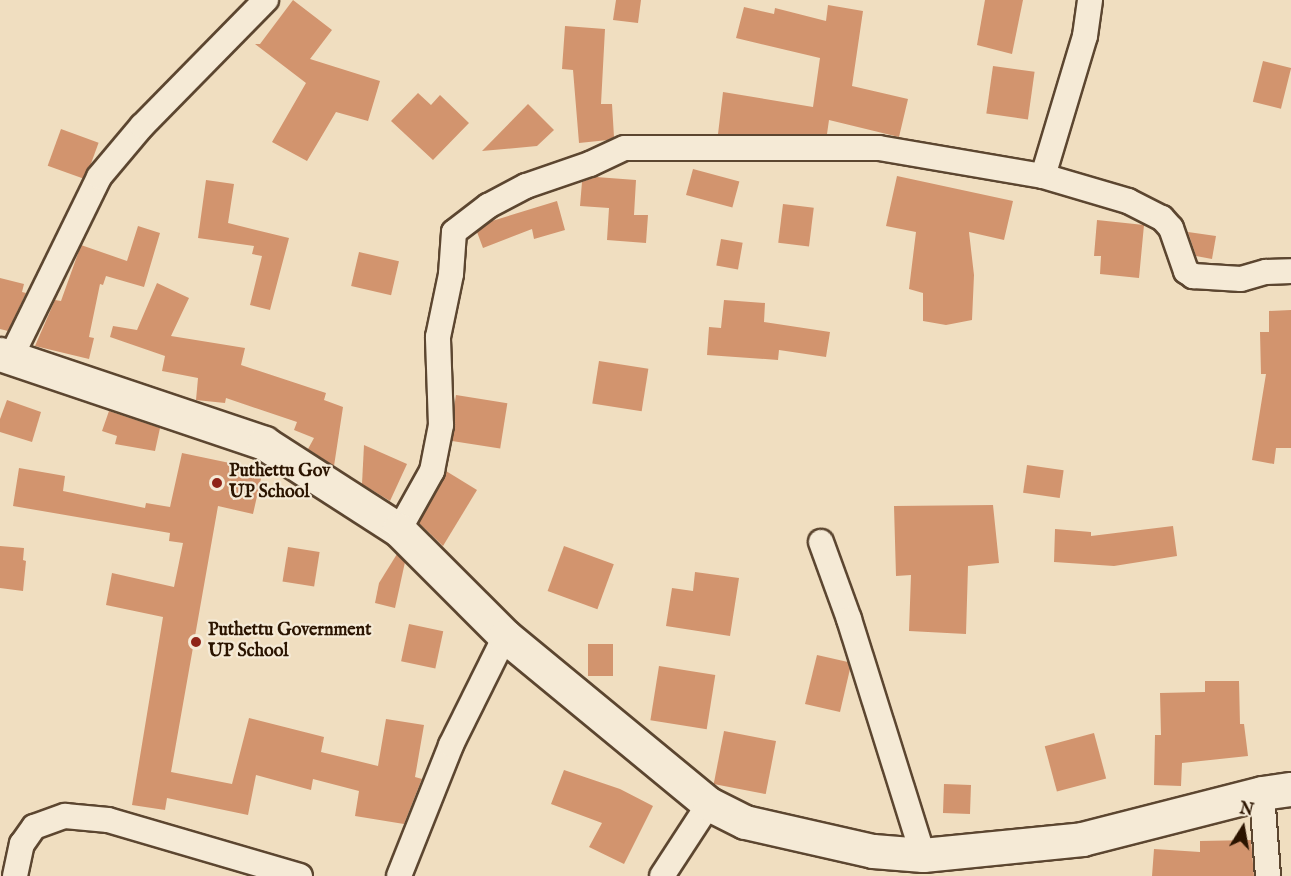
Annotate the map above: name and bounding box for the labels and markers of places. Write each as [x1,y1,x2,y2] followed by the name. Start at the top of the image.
[229,462,330,504] place label: Puthettu Gov UP School
[210,476,224,490] marker: Puthettu Gov UP School
[208,621,371,664] place label: Puthettu Government UP School
[189,635,203,649] marker: Puthettu Government UP School

